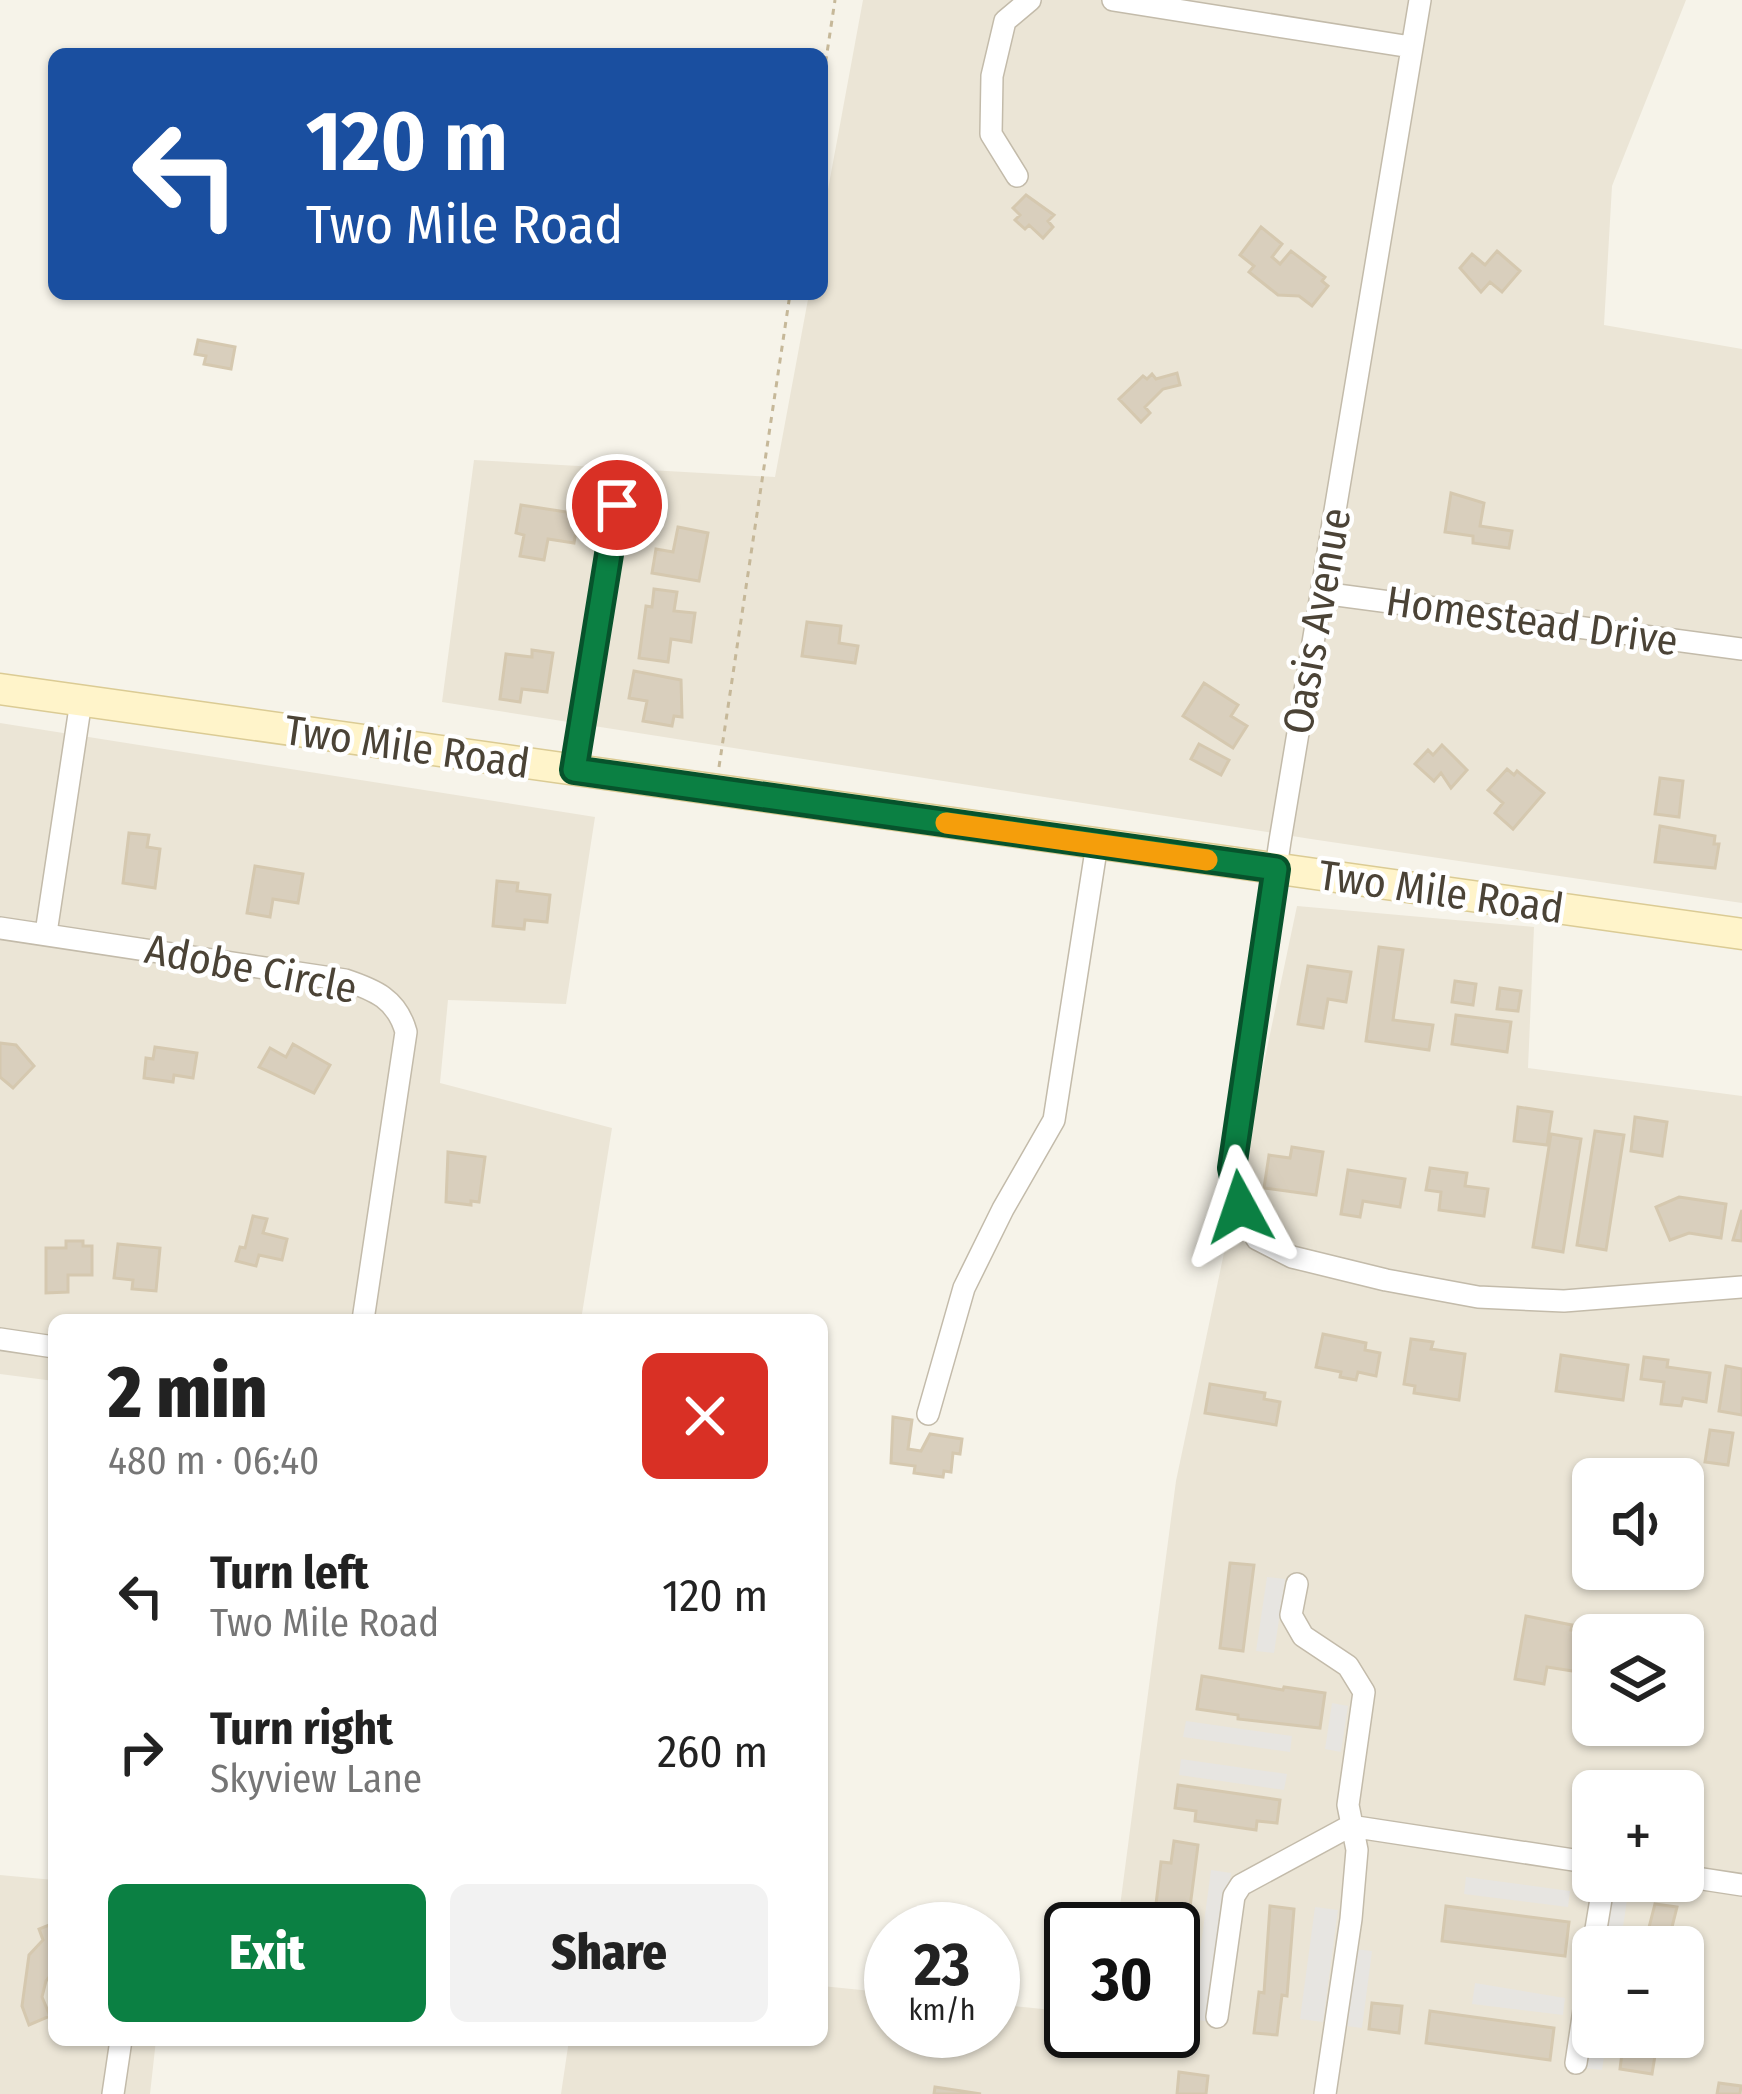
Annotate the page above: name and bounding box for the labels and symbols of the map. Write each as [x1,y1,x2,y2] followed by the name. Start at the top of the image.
[566,454,668,556] pin
[1273,504,1361,738] street label: Oasis Avenue
[1383,576,1681,666] street label: Homestead Drive
[281,705,533,789] street label: Two Mile Road
[1315,850,1567,934] street label: Two Mile Road
[141,924,361,1014] street label: Adobe Circle
[1177,1144,1303,1270] position arrow
[1044,1902,1200,2058] speed limit sign: 30

